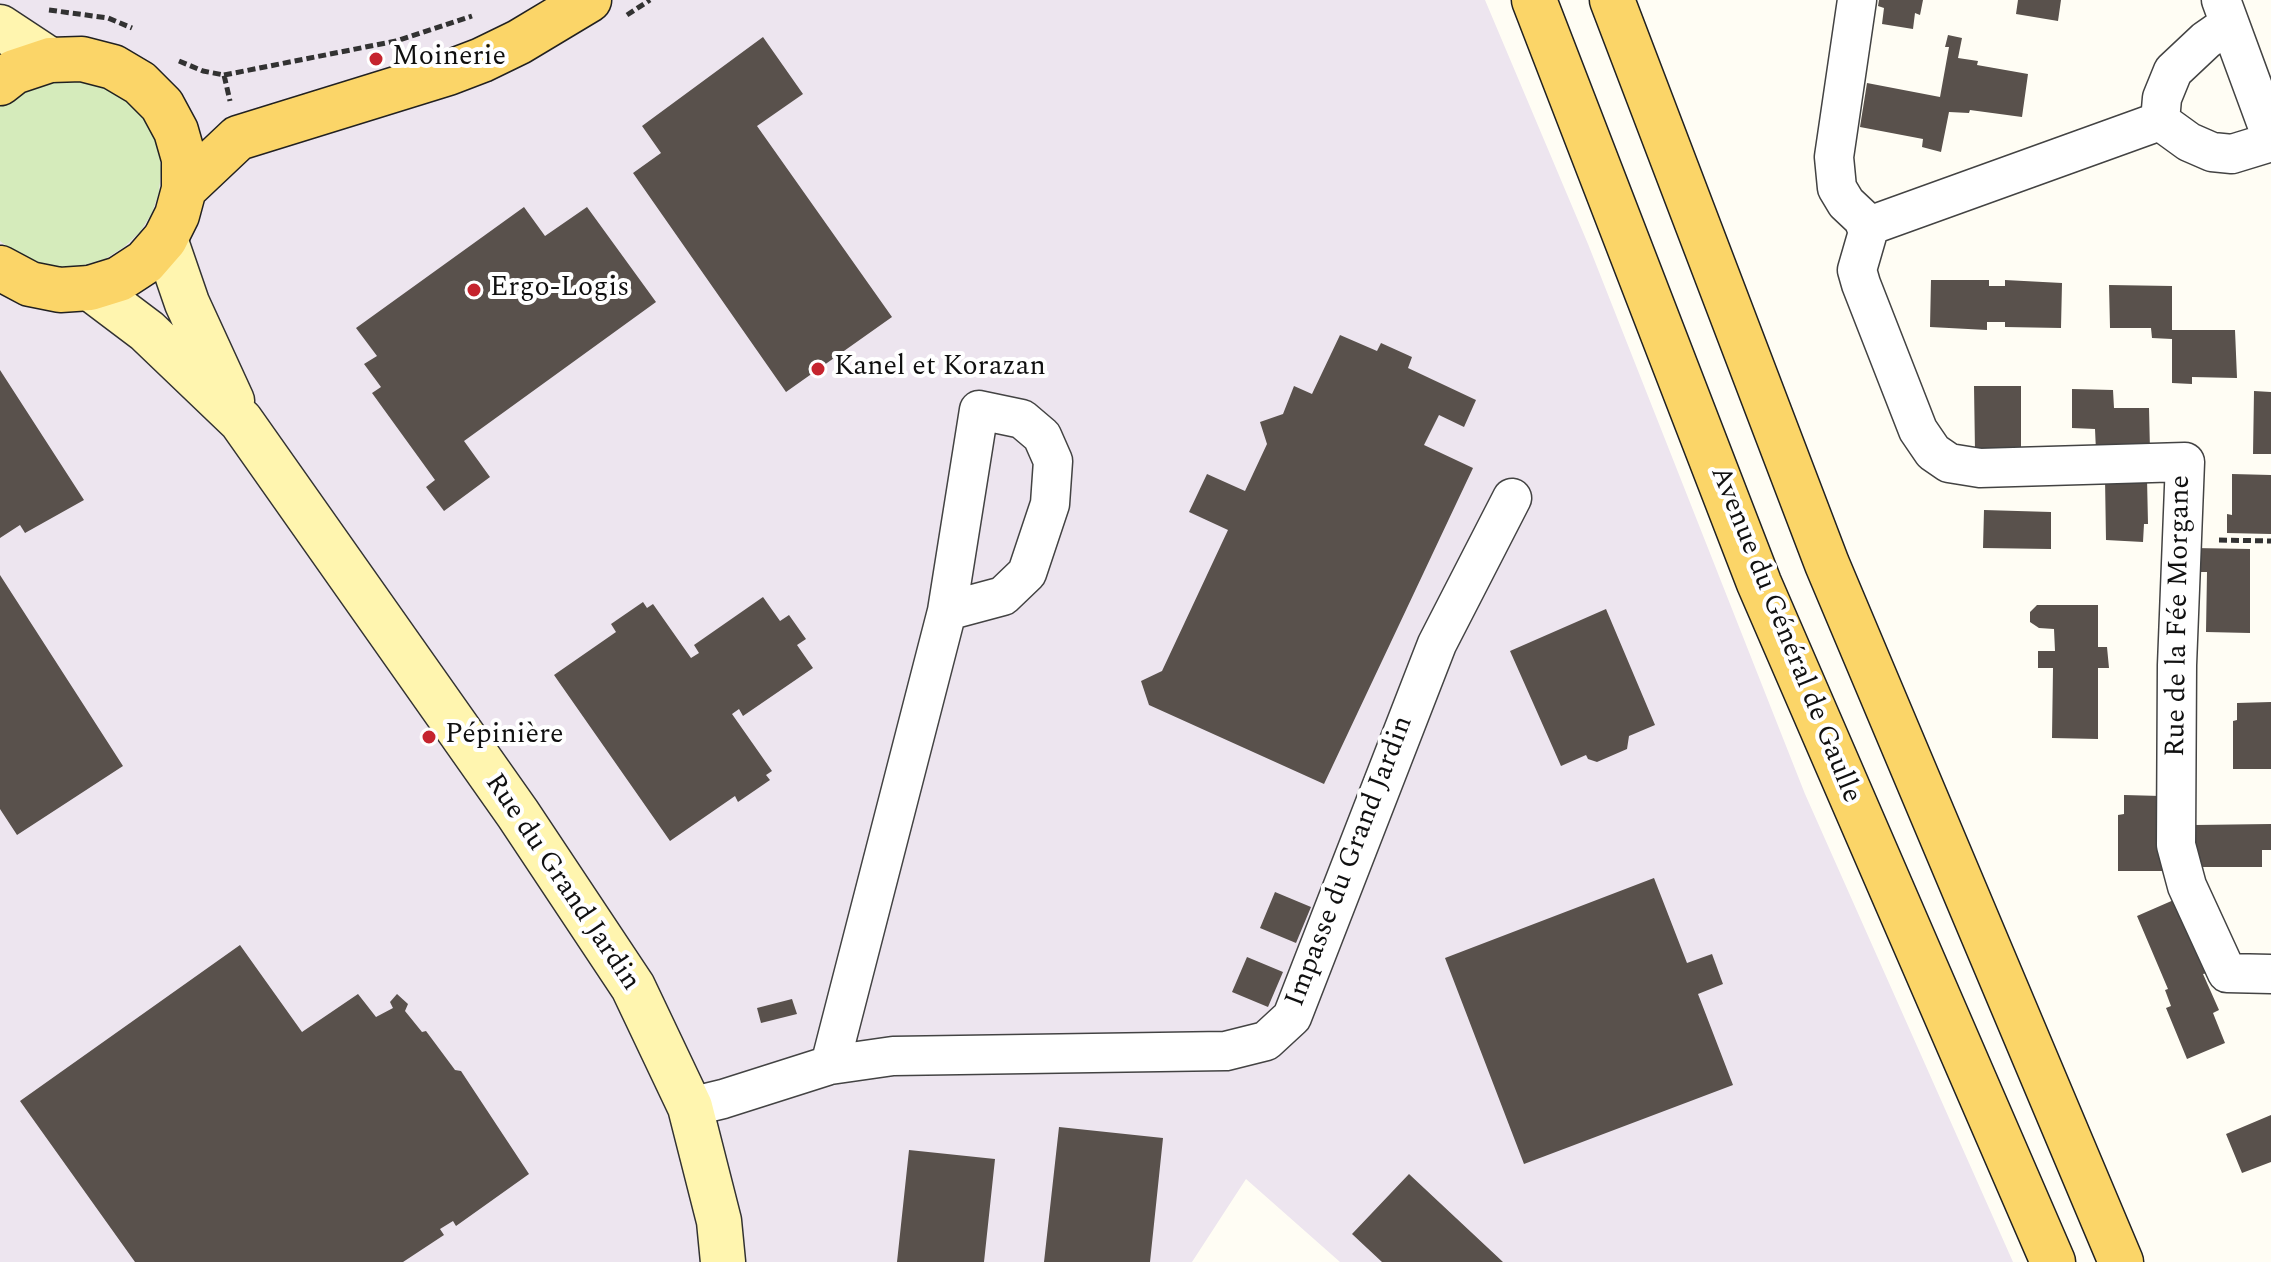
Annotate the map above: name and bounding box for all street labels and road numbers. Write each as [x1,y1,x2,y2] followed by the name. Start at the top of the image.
[1701,462,1867,808] street label: Avenue du Général de Gaulle
[2161,475,2199,757] street label: Rue de la Fée Morgane
[1280,712,1422,1012] street label: Impasse du Grand Jardin
[476,768,646,998] street label: Rue du Grand Jardin

